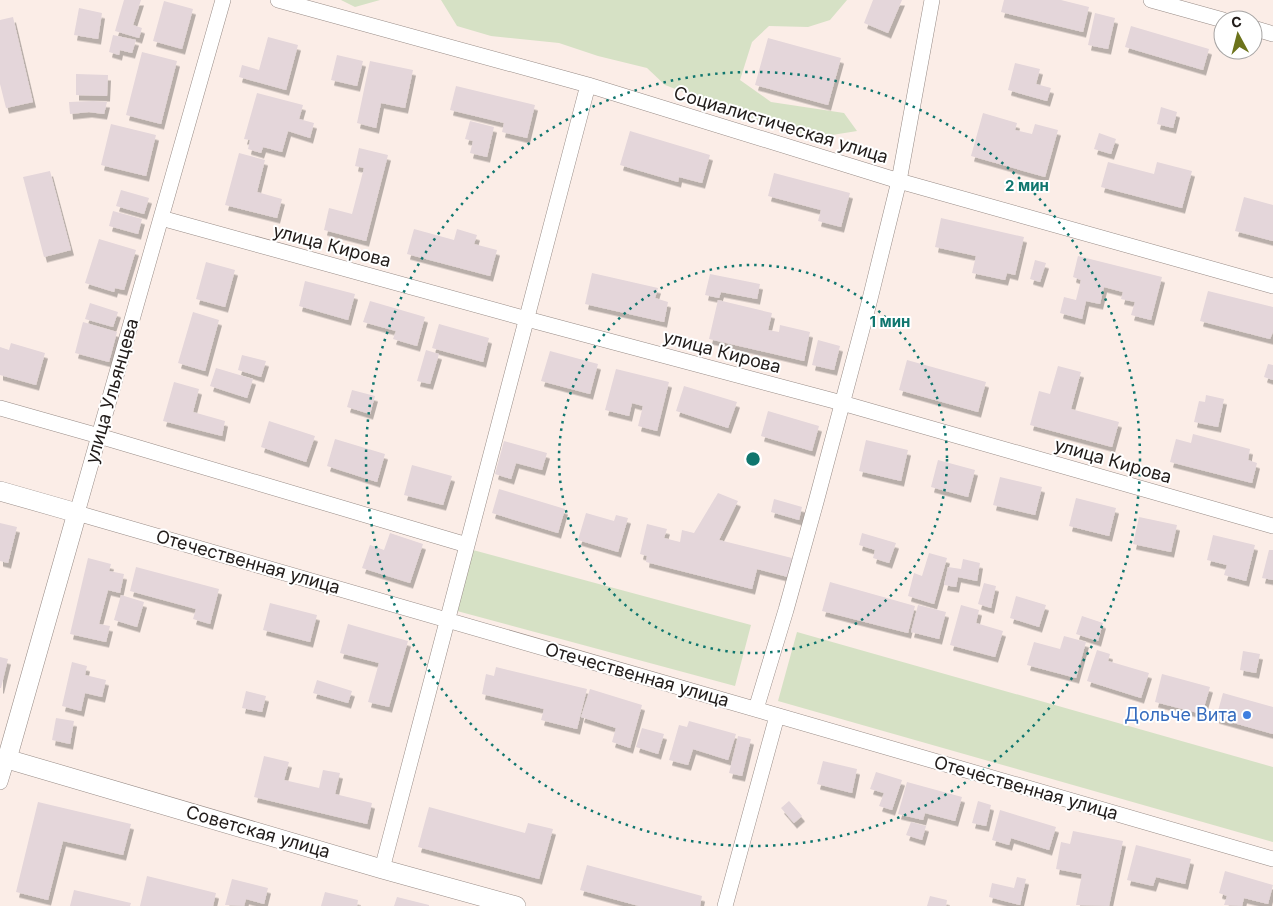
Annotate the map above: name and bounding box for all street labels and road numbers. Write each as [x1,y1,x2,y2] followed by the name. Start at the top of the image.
[671,82,891,167] street label: Социалистическая улица
[271,220,393,271] street label: улица Кирова
[81,316,142,466] street label: улица Ульянцева
[661,326,783,377] street label: улица Кирова
[1052,434,1174,487] street label: улица Кирова
[154,525,343,598] street label: Отечественная улица
[543,638,732,711] street label: Отечественная улица
[932,751,1121,824] street label: Отечественная улица
[184,801,333,862] street label: Советская улица

